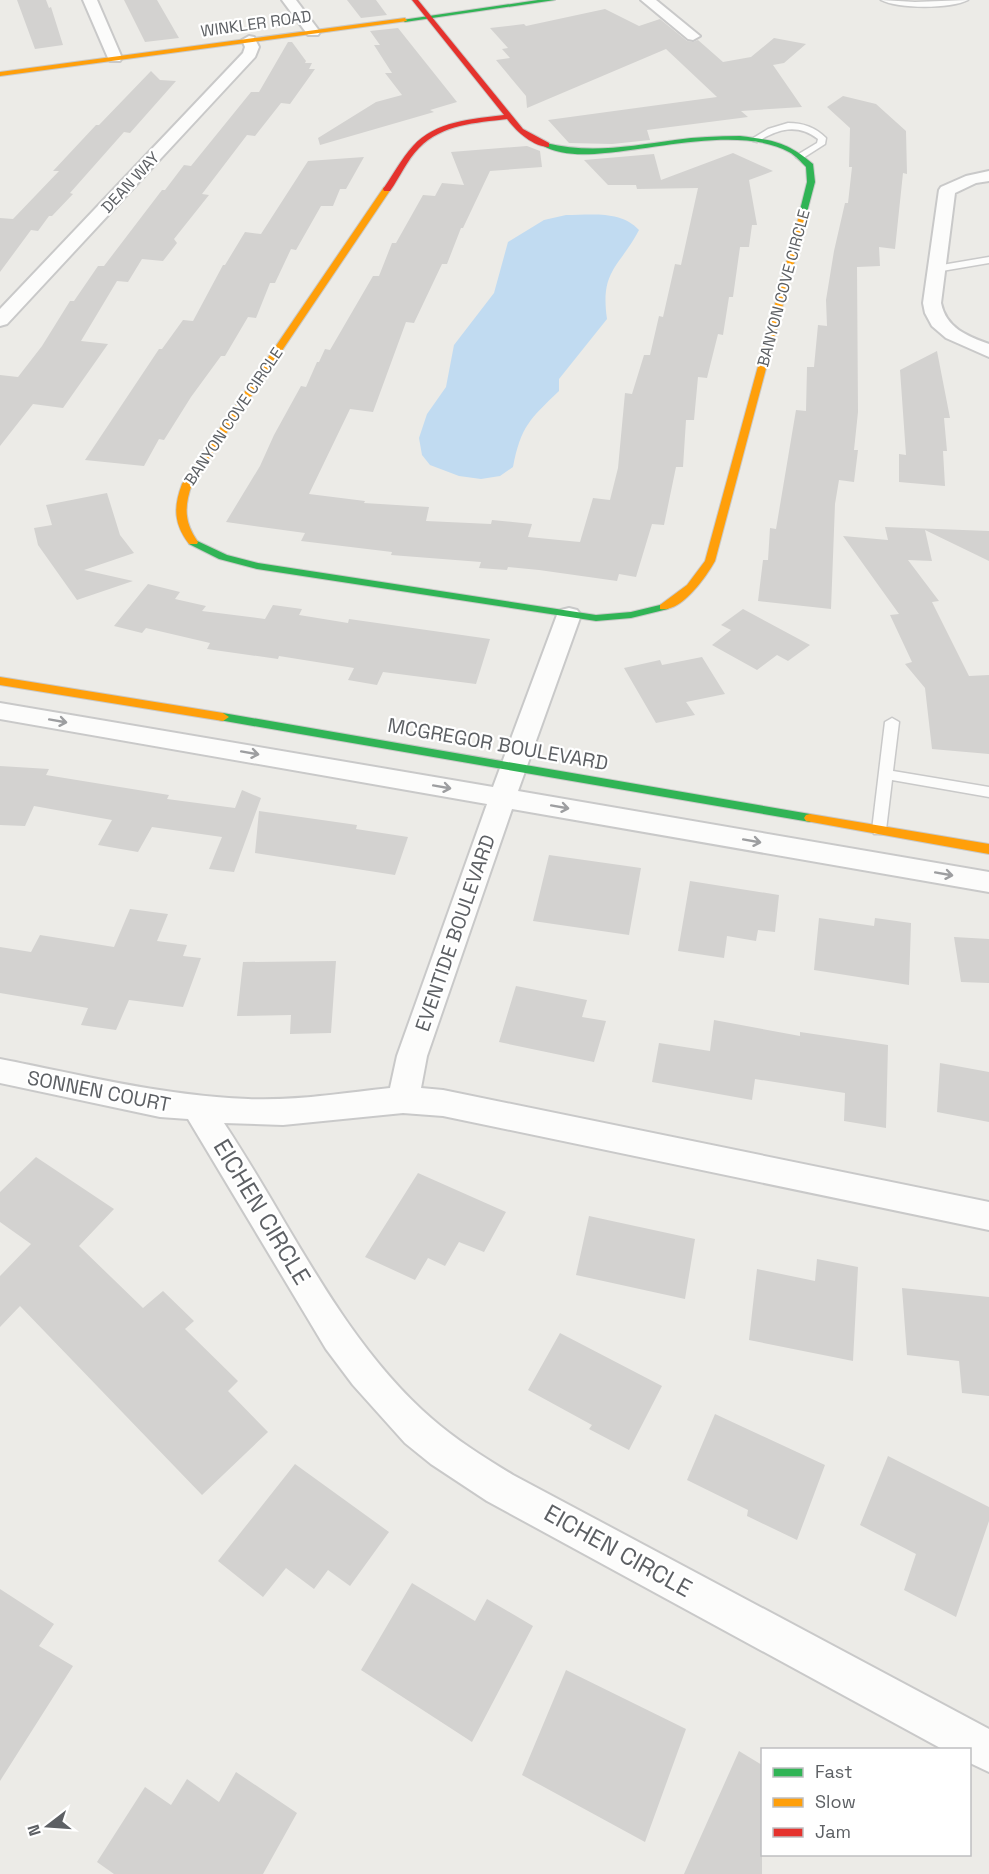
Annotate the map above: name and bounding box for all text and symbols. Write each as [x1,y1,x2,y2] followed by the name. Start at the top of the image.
[199,5,313,42] street label: WINKLER ROAD
[97,147,164,217] street label: DEAN WAY
[752,207,815,369] street label: BANYON COVE CIRCLE
[179,343,287,489] street label: BANYON COVE CIRCLE
[386,712,610,776] street label: MCGREGOR BOULEVARD
[47,716,67,727] one-way arrow
[240,748,259,759] one-way arrow
[432,781,451,792] one-way arrow
[549,802,569,813] one-way arrow
[409,831,501,1035] street label: EVENTIDE BOULEVARD
[742,836,761,847] one-way arrow
[934,869,953,880] one-way arrow
[25,1064,173,1118] street label: SONNEN COURT
[207,1133,318,1290] street label: EICHEN CIRCLE
[539,1497,698,1604] street label: EICHEN CIRCLE
[761,1748,971,1856] legend
[815,1760,852,1783] text: Fast
[815,1790,856,1813] text: Slow
[18,1796,78,1856] north arrow
[815,1820,851,1843] text: Jam
[23,1822,46,1838] text: N

